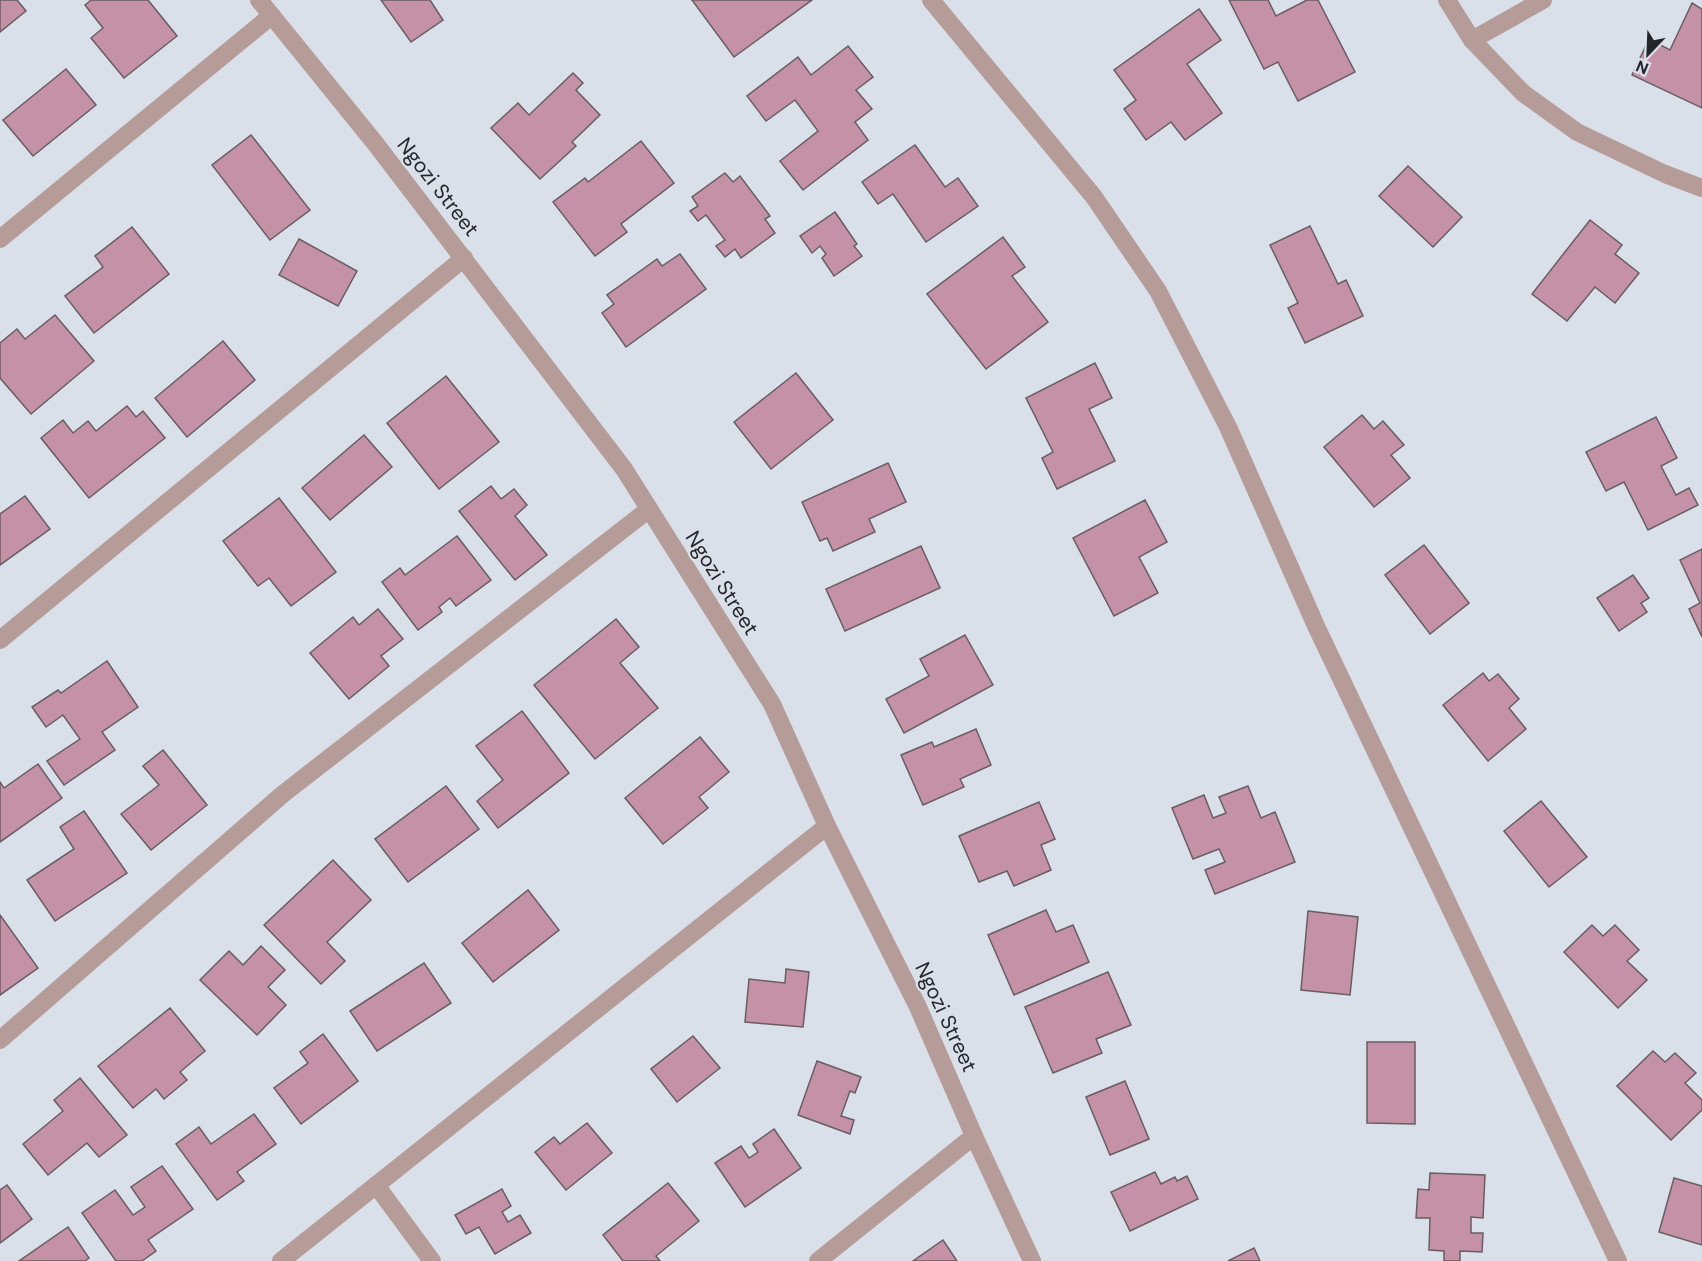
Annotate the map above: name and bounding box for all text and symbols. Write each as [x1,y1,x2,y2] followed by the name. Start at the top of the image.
[1618,24,1678,84] north arrow
[1633,55,1652,79] text: N
[391,132,485,242] street label: Ngozi Street
[679,526,765,640] street label: Ngozi Street
[908,958,984,1076] street label: Ngozi Street

